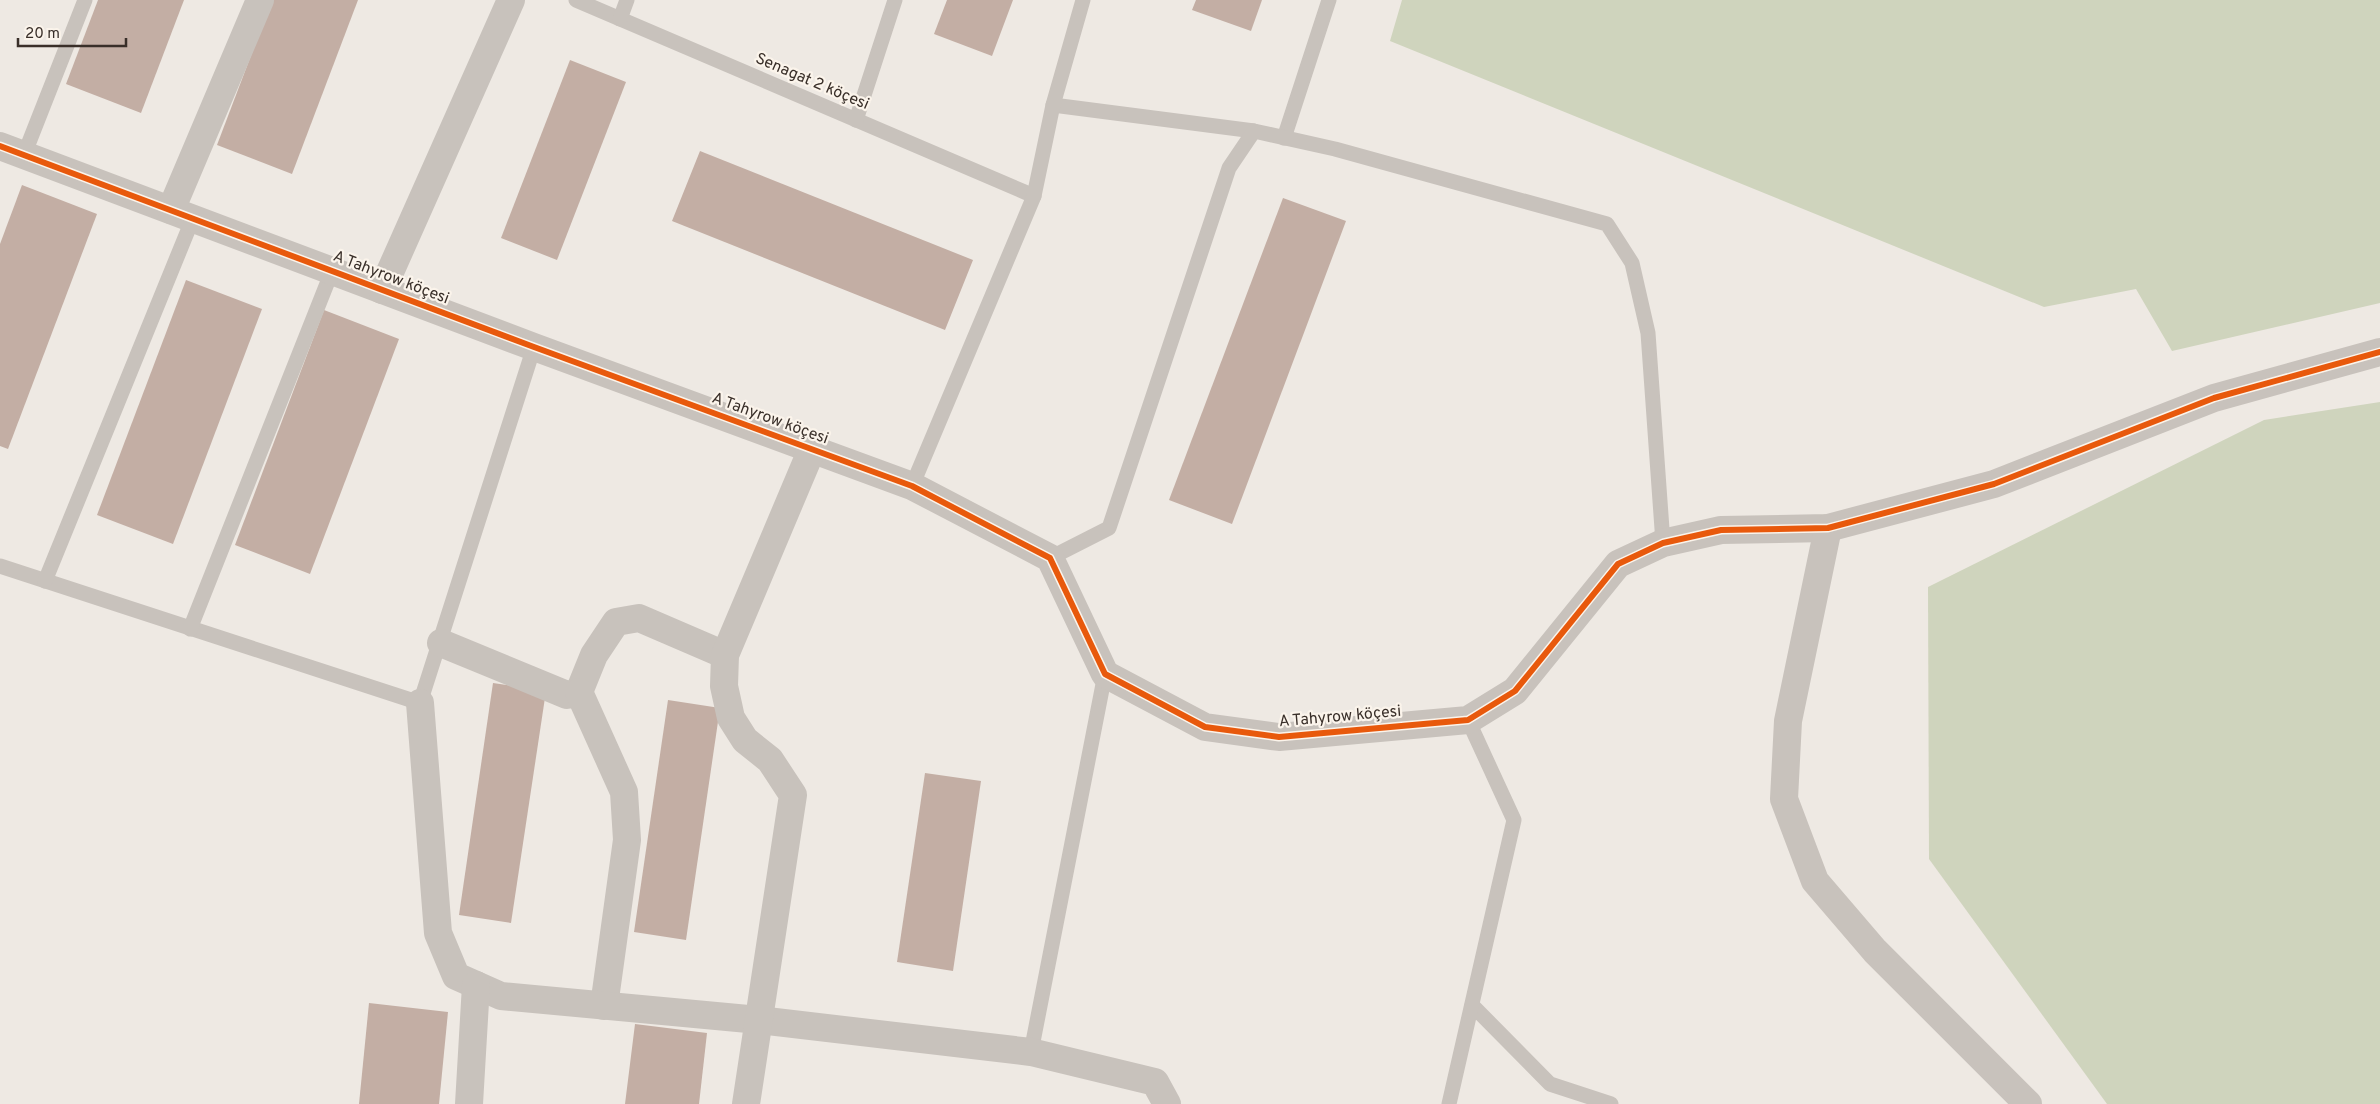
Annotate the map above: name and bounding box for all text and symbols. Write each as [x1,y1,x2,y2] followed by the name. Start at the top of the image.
[18,15,125,47] scale bar
[25,25,60,44] text: 20 m
[752,49,872,115] street label: Senagat 2 köçesi
[330,247,452,309] street label: A Tahyrow köçesi
[709,389,831,449] street label: A Tahyrow köçesi
[1278,702,1402,732] street label: A Tahyrow köçesi

